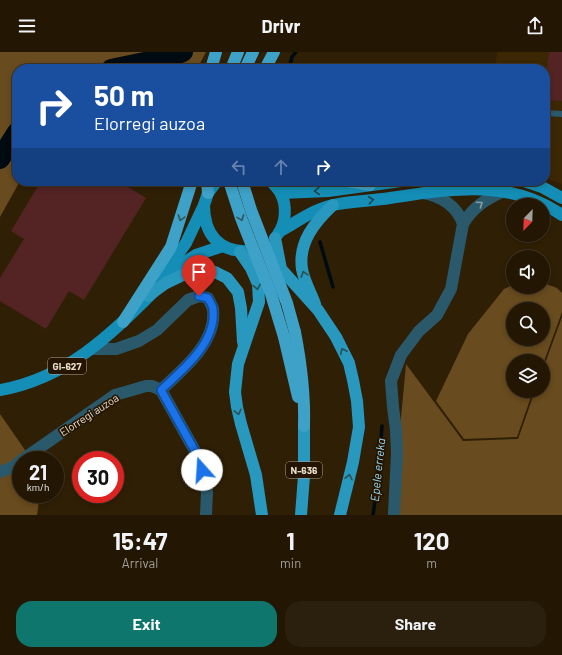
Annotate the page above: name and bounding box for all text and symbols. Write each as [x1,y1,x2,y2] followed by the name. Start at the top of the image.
[16,15,38,37] icon: menu
[262,15,300,37] text: Drivr
[524,15,546,37] icon: share
[94,78,154,112] text: 50 m
[28,80,80,132] icon: right
[94,112,205,134] text: Elorregi auzoa
[228,156,250,178] icon: left
[270,156,292,178] icon: ahead
[312,156,334,178] icon: right
[314,187,320,196] one-way arrow
[368,196,374,205] one-way arrow
[506,198,550,242] north arrow
[506,198,550,398] map controls
[476,202,483,209] one-way arrow
[237,214,245,221] one-way arrow
[177,215,185,222] one-way arrow
[506,250,550,294] button: sound
[182,255,216,296] pin
[188,261,210,283] icon: arrive
[300,271,309,278] one-way arrow
[252,283,261,290] one-way arrow
[506,302,550,346] button: search
[340,347,348,355] one-way arrow
[506,354,550,398] button: layers
[48,358,86,374] road number: GI-627
[57,391,121,439] street label: Elorregi auzoa
[234,409,242,416] one-way arrow
[367,438,387,502] water label: Epele erreka
[181,449,223,491] position arrow
[72,451,124,503] speed limit sign: 30
[29,460,47,484] text: 21
[286,462,322,478] road number: N-636
[345,474,353,480] one-way arrow
[27,481,49,493] text: km/h
[113,526,167,555] text: 15:47
[286,526,295,555] text: 1
[414,526,449,555] text: 120
[122,555,158,571] text: Arrival
[280,555,301,571] text: min
[426,555,437,571] text: m
[16,601,277,647] button: Exit
[285,601,546,647] button: Share

